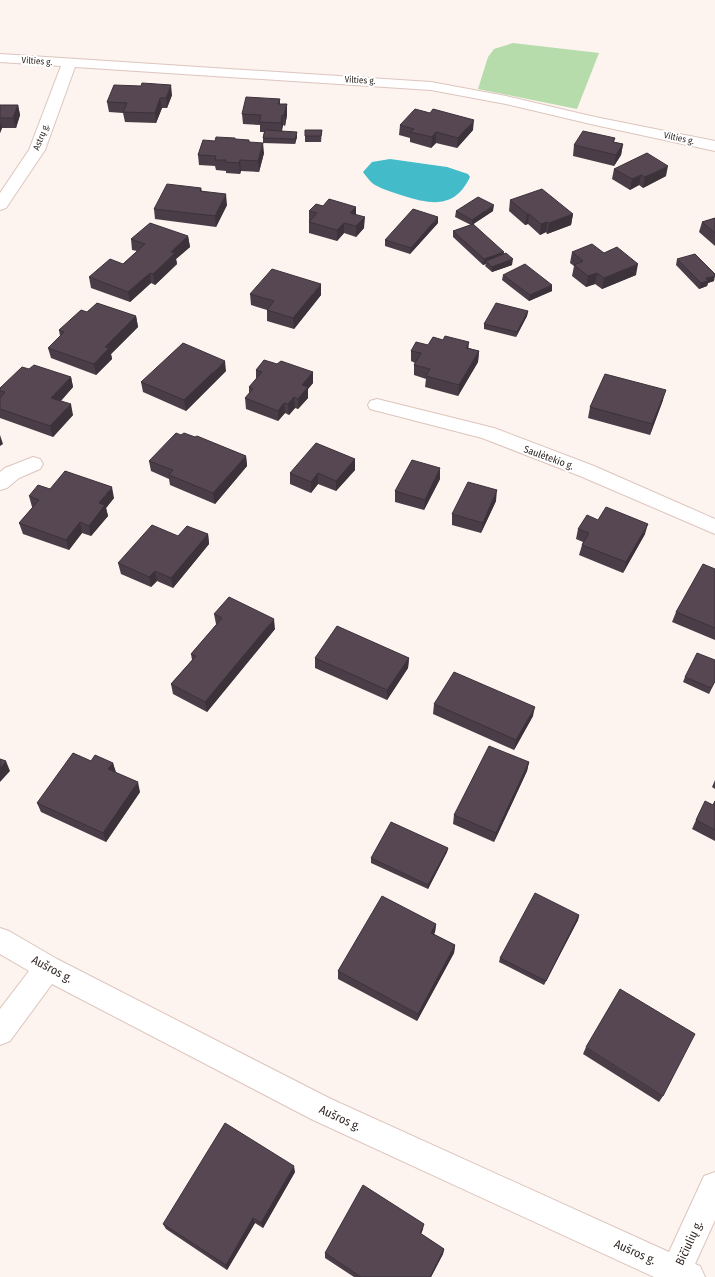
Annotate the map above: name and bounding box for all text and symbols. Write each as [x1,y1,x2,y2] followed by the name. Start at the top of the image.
[21,55,53,67] street label: Vilties g.
[344,74,376,86] street label: Vilties g.
[31,122,51,152] street label: Astrų g.
[663,130,695,146] street label: Vilties g.
[522,443,575,473] street label: Saulėtekio g.
[29,952,75,986] street label: Aušros g.
[317,1102,363,1134] street label: Aušros g.
[673,1218,706,1267] street label: Bičiulių g.
[612,1237,658,1268] street label: Aušros g.

